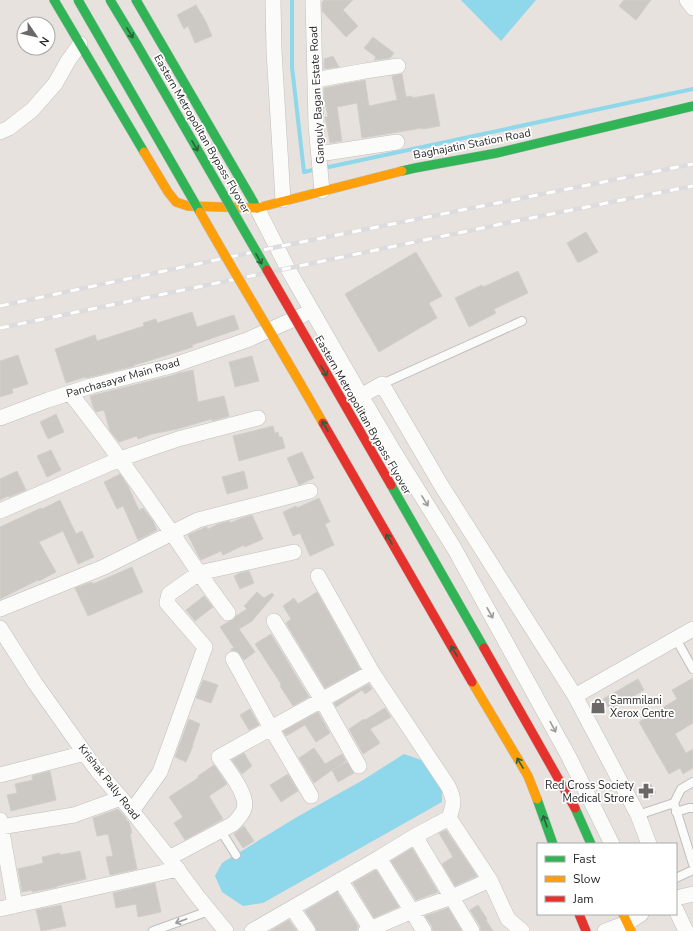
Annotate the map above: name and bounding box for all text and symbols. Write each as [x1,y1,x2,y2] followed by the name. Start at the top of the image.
[16,16,56,56] north arrow
[306,26,328,164] street label: Ganguly Bagan Estate Road
[126,27,134,38] one-way arrow
[35,34,52,49] text: N
[150,52,254,216] street label: Eastern Metropolitan Bypass Flyover
[412,125,532,163] street label: Baghajatin Station Road
[191,140,199,152] one-way arrow
[256,253,264,265] one-way arrow
[311,333,415,497] street label: Eastern Metropolitan Bypass Flyover
[64,355,182,401] street label: Panchasayar Main Road
[321,365,329,377] one-way arrow
[320,420,328,432] one-way arrow
[420,495,429,506] one-way arrow
[385,533,393,545] one-way arrow
[487,607,495,619] one-way arrow
[450,645,458,657] one-way arrow
[610,693,674,721] place label: Sammilani Xerox Centre
[589,697,607,715] shop icon: Sammilani Xerox Centre
[549,721,557,733] one-way arrow
[75,741,143,823] street label: Krishak Pally Road
[516,757,524,769] one-way arrow
[545,778,634,806] place label: Red Cross Society Medical Strore
[637,782,655,800] pharmacy icon: Red Cross Society Medical Strore
[541,815,548,828] one-way arrow
[537,843,677,915] legend
[573,851,596,867] text: Fast
[573,871,601,887] text: Slow
[572,891,594,907] text: Jam
[175,918,188,925] one-way arrow

